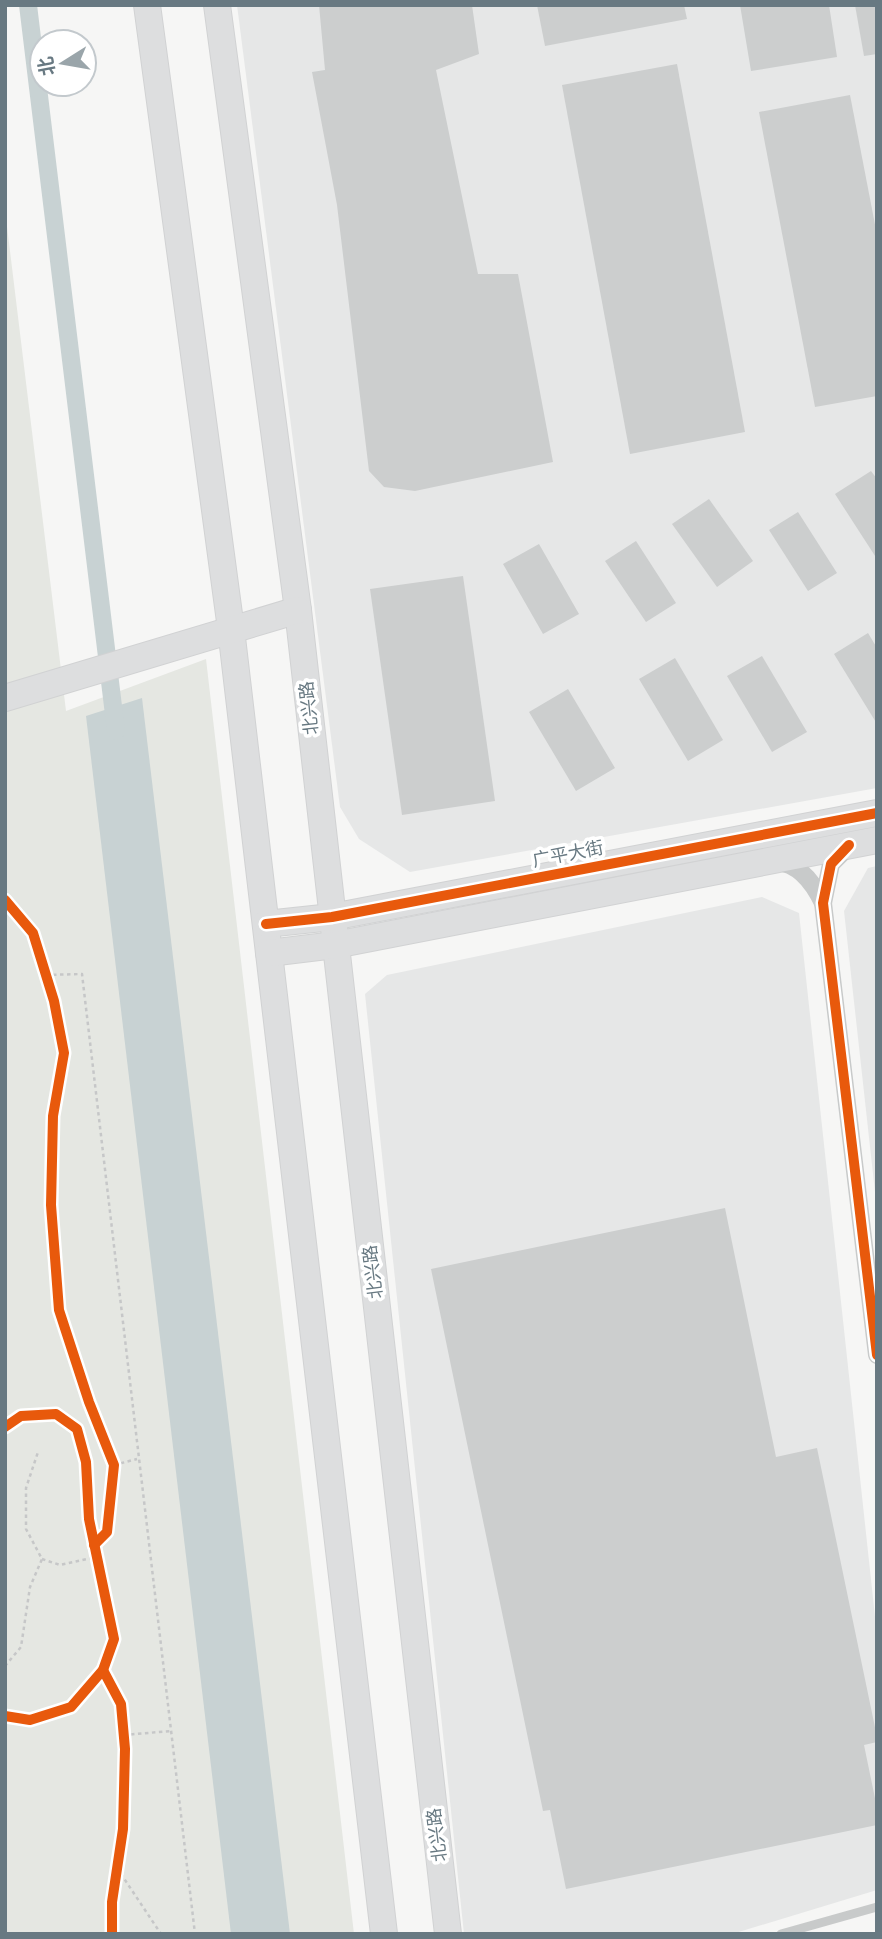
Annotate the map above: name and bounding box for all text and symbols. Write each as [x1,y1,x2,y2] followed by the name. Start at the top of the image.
[28,28,98,98] north arrow
[34,55,60,78] text: 北
[295,680,323,736] street label: 北兴路
[531,836,605,872] street label: 广平大街
[359,1244,387,1300] street label: 北兴路
[423,1807,451,1863] street label: 北兴路

